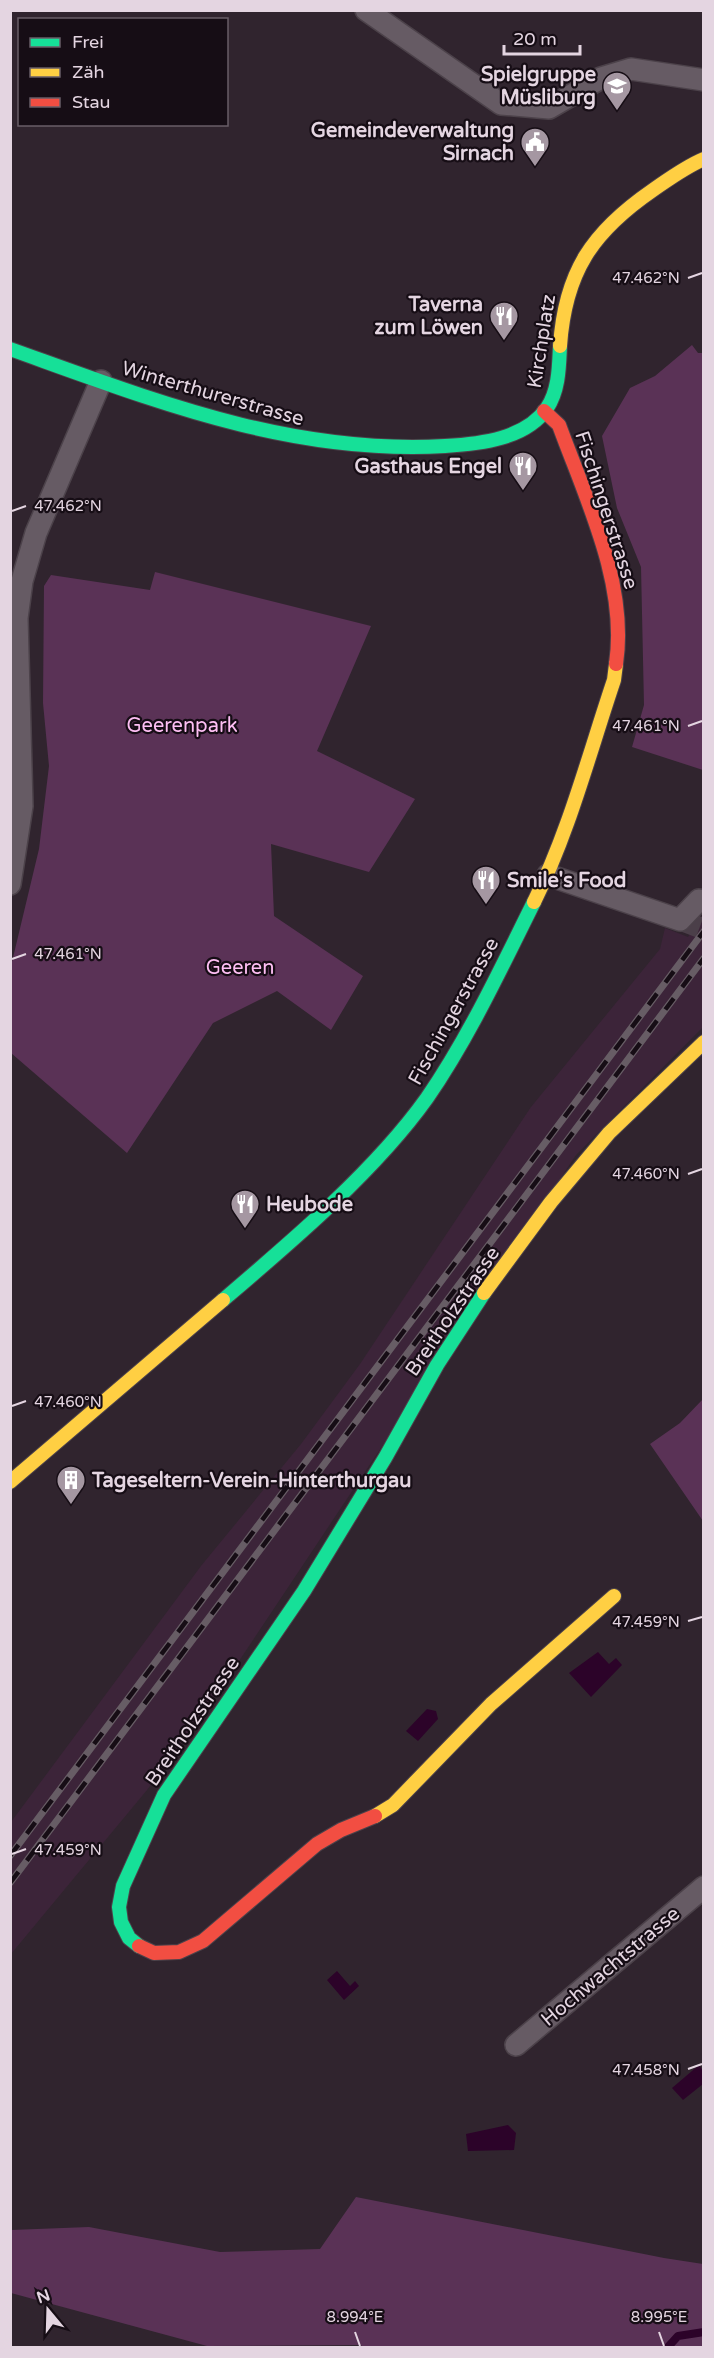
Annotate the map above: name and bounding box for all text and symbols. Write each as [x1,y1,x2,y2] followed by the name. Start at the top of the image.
[18,18,228,126] legend
[504,18,580,56] scale bar
[513,28,557,50] text: 20 m
[72,31,104,53] text: Frei
[72,61,105,83] text: Zäh
[481,63,596,110] place label: Spielgruppe Müsliburg
[601,70,633,112] school or university icon: Spielgruppe Müsliburg
[72,91,111,113] text: Stau
[311,119,514,166] place label: Gemeindeverwaltung Sirnach
[519,126,551,168] public building icon: Gemeindeverwaltung Sirnach
[612,269,680,287] text: 47.462°N
[523,292,561,390] street label: Kirchplatz
[375,293,483,340] place label: Taverna zum Löwen
[488,300,520,342] restaurant icon: Taverna zum Löwen
[119,356,307,431] street label: Winterthurerstrasse
[569,428,643,592] street label: Fischingerstrasse
[507,450,539,492] restaurant icon: Gasthaus Engel
[354,455,502,479] place label: Gasthaus Engel
[34,497,102,515] text: 47.462°N
[126,714,238,738] park label: Geerenpark
[612,717,680,735] text: 47.461°N
[470,864,502,906] restaurant icon: Smile's Food
[507,869,626,893] place label: Smile's Food
[403,934,504,1089] street label: Fischingerstrasse
[34,945,102,963] text: 47.461°N
[206,956,274,980] park label: Geeren
[612,1165,680,1183] text: 47.460°N
[229,1188,261,1230] restaurant icon: Heubode
[266,1193,353,1217] place label: Heubode
[401,1242,505,1381] street label: Breitholzstrasse
[34,1393,102,1411] text: 47.460°N
[55,1464,87,1506] building icon: Tageseltern-Verein-Hinterthurgau
[91,1469,411,1493] place label: Tageseltern-Verein-Hinterthurgau
[612,1613,680,1631] text: 47.459°N
[141,1652,245,1791] street label: Breitholzstrasse
[34,1841,102,1859] text: 47.459°N
[537,1902,685,2032] street label: Hochwachtstrasse
[612,2061,680,2079] text: 47.458°N
[18,2280,78,2340] north arrow
[34,2285,53,2308] text: N
[327,2308,383,2326] text: 8.994°E
[631,2308,687,2326] text: 8.995°E

